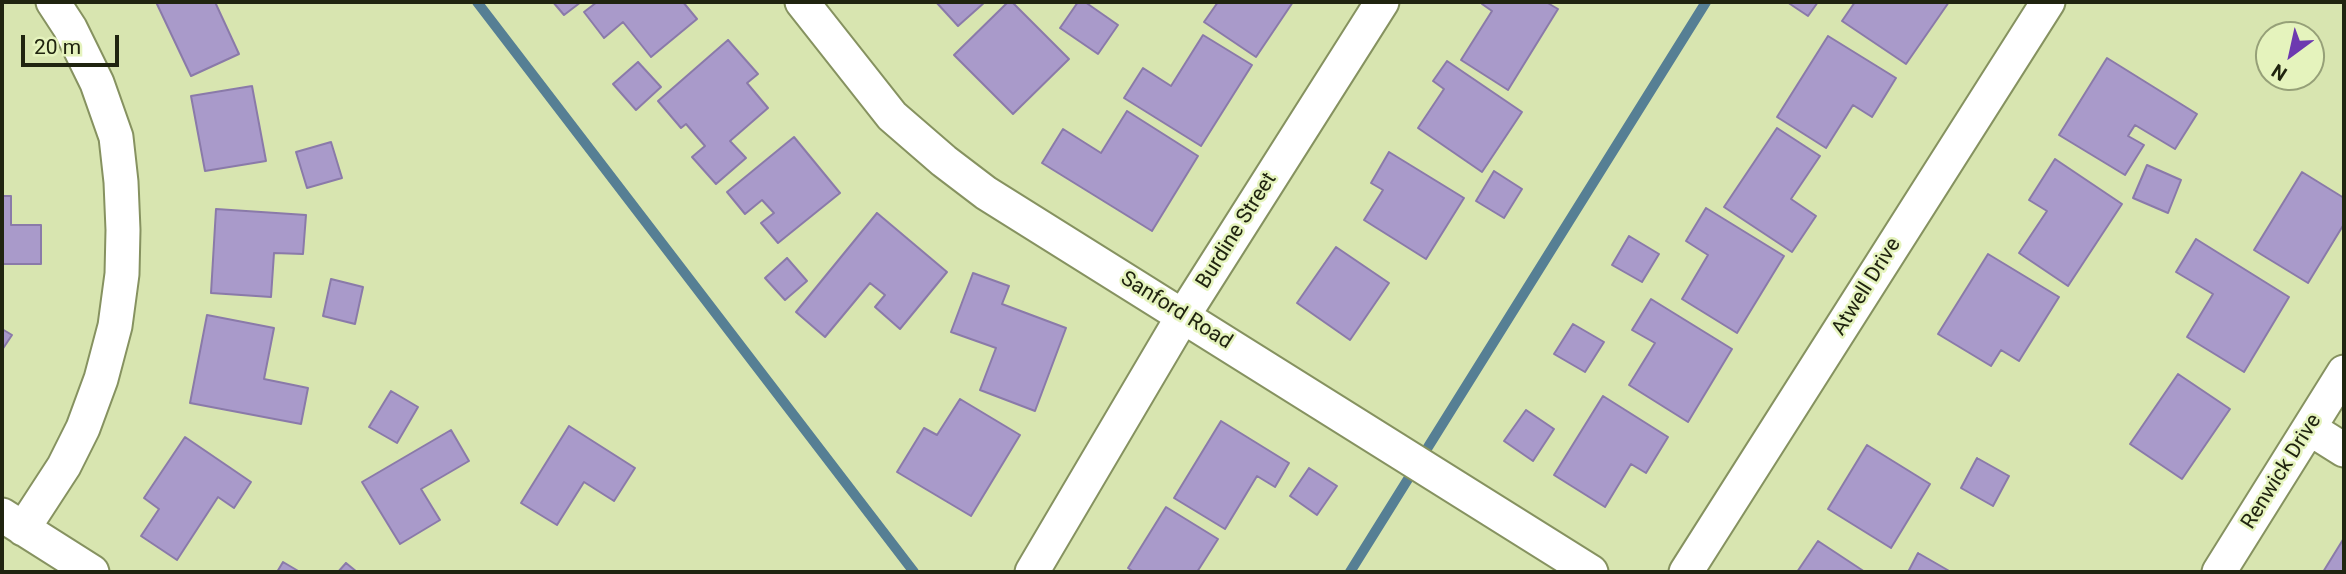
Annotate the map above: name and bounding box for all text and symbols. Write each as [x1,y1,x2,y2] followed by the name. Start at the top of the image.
[24,21,122,65] scale bar
[2255,21,2325,91] north arrow
[34,35,81,59] text: 20 m
[2267,59,2291,86] text: N
[1191,168,1283,294] street label: Burdine Street
[1827,234,1907,340] street label: Atwell Drive
[1116,267,1236,355] street label: Sanford Road
[2237,410,2327,534] street label: Renwick Drive

